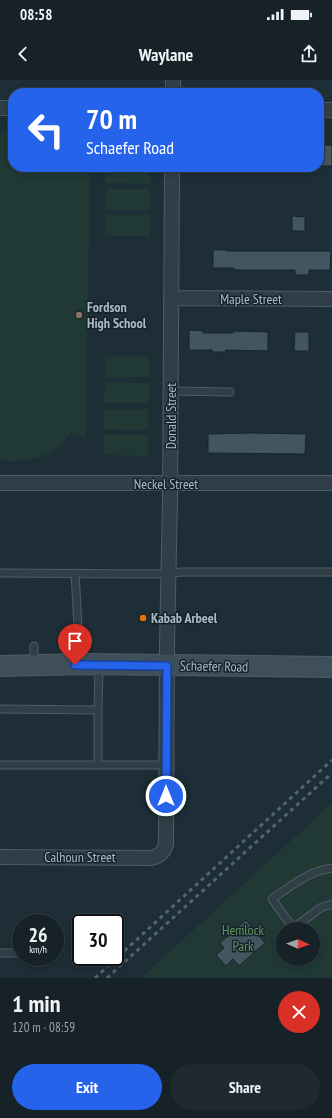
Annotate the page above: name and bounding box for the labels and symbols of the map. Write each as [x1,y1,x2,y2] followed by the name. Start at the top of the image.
[220,290,282,308] street label: Maple Street
[87,298,147,332] place label: Fordson High School
[74,310,84,320] marker: Fordson High School
[162,383,180,449] street label: Donald Street
[134,475,198,493] street label: Neckel Street
[151,609,218,627] place label: Kabab Arbeel
[138,613,148,623] marker: Kabab Arbeel
[58,624,92,665] pin
[180,656,248,676] street label: Schaefer Road
[145,775,187,817] position arrow
[44,848,116,866] street label: Calhoun Street
[72,914,124,966] speed limit sign: 30
[222,921,265,955] park label: Hemlock Park
[276,922,320,966] north arrow

